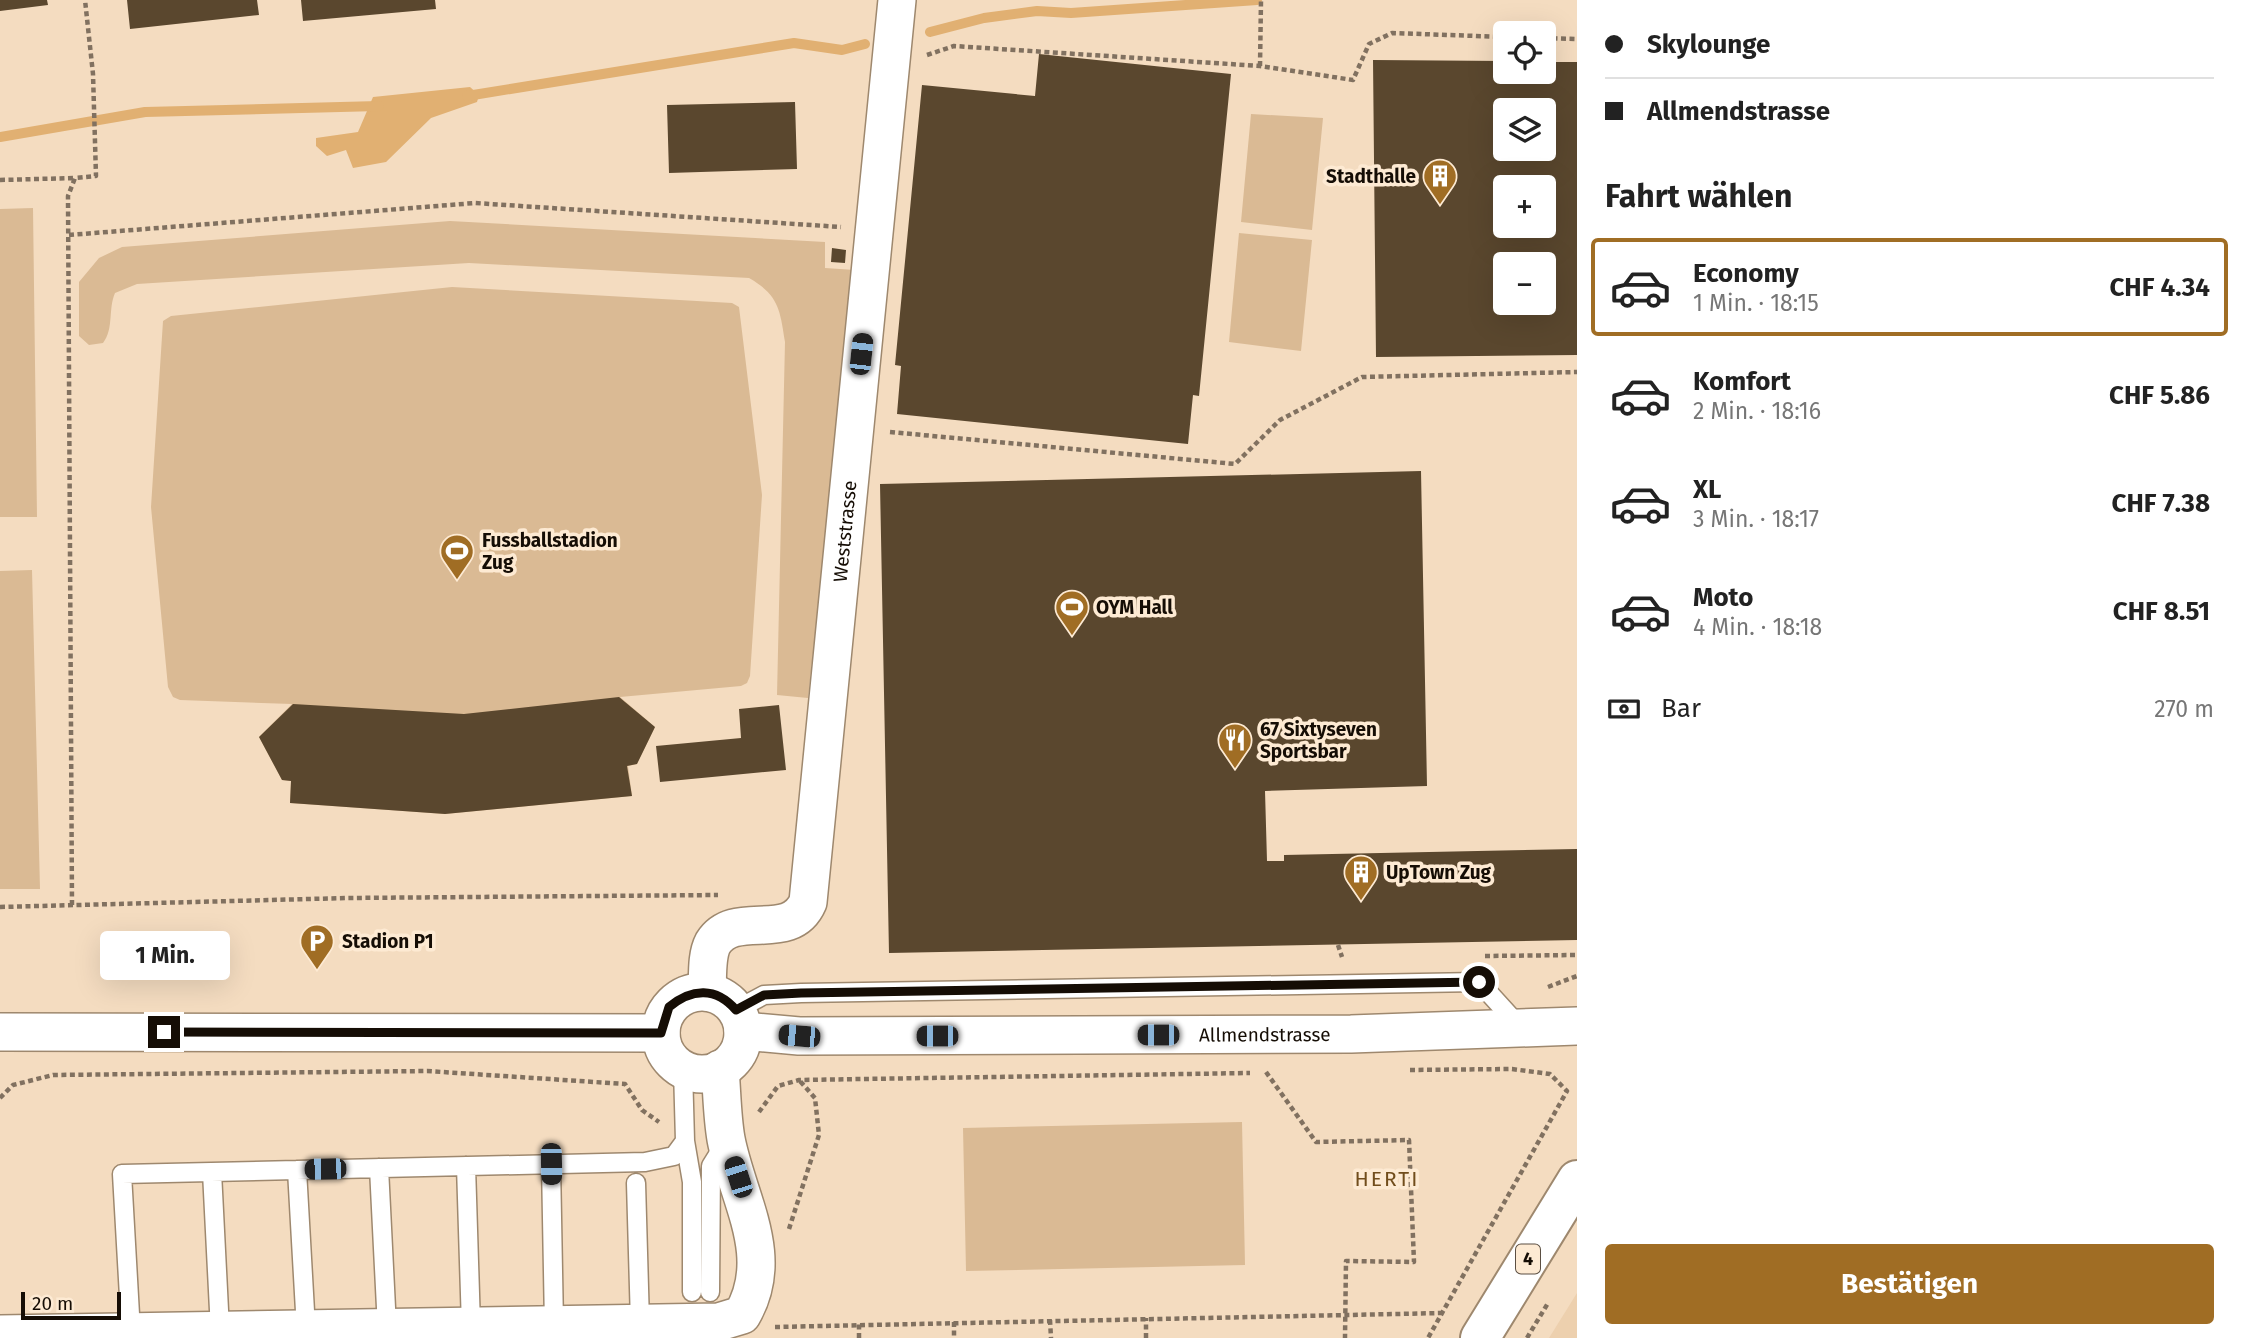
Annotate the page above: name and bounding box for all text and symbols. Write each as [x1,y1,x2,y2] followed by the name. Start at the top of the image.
[1493,21,1556,315] map controls
[1493,21,1556,84] button: locate
[1647,29,1770,60] text: Skylounge
[1647,96,1830,127] text: Allmendstrasse
[1493,98,1556,161] button: layers
[1421,157,1459,206] building icon: Stadthalle
[1326,165,1416,188] place label: Stadthalle
[1493,175,1556,238] button: +
[1605,177,1792,215] text: Fahrt wählen
[1493,252,1556,315] button: −
[1609,256,1672,319] icon: car
[1693,258,1799,289] text: Economy
[2109,272,2210,303] text: CHF 4.34
[1693,289,1819,317] text: 1 Min. · 18:15
[849,332,874,376] car
[1609,364,1672,427] icon: car
[1693,366,1791,397] text: Komfort
[2109,380,2210,411] text: CHF 5.86
[1693,397,1821,425] text: 2 Min. · 18:16
[1609,472,1672,535] icon: car
[1693,474,1721,505] text: XL
[828,479,861,583] street label: Weststrasse
[2111,488,2210,519] text: CHF 7.38
[1693,505,1819,533] text: 3 Min. · 18:17
[482,529,618,574] place label: Fussballstadion Zug
[438,532,476,581] sports icon: Fussballstadion Zug
[1609,580,1672,643] icon: car
[1693,582,1753,613] text: Moto
[1053,588,1091,637] sports icon: OYM Hall
[1096,596,1173,619] place label: OYM Hall
[2113,596,2210,627] text: CHF 8.51
[1693,613,1822,641] text: 4 Min. · 18:18
[1605,690,1643,728] icon: cash
[1661,693,1701,724] text: Bar
[2154,695,2214,723] text: 270 m
[1260,718,1377,763] place label: 67 Sixtyseven Sportsbar
[1216,721,1254,770] restaurant icon: 67 Sixtyseven Sportsbar
[1342,853,1380,902] building icon: UpTown Zug
[1386,861,1492,884] place label: UpTown Zug
[298,922,336,971] parking icon: Stadion P1
[99,930,229,979] callout: 1 Min.
[342,930,434,953] place label: Stadion P1
[135,941,195,969] text: 1 Min.
[1463,966,1495,998] route start
[148,1016,180,1048] route end
[1199,1023,1331,1046] street label: Allmendstrasse
[778,1024,821,1048] car
[1138,1025,1180,1046] car
[917,1026,959,1047] car
[541,1143,562,1185] car
[722,1154,755,1200] car
[304,1158,347,1180] car
[1355,1166,1419,1192] district label: HERTI
[1516,1244,1540,1274] road number: 4
[1605,1244,2214,1324] button: Bestätigen
[21,1289,121,1321] scale bar
[32,1292,73,1315] text: 20 m

